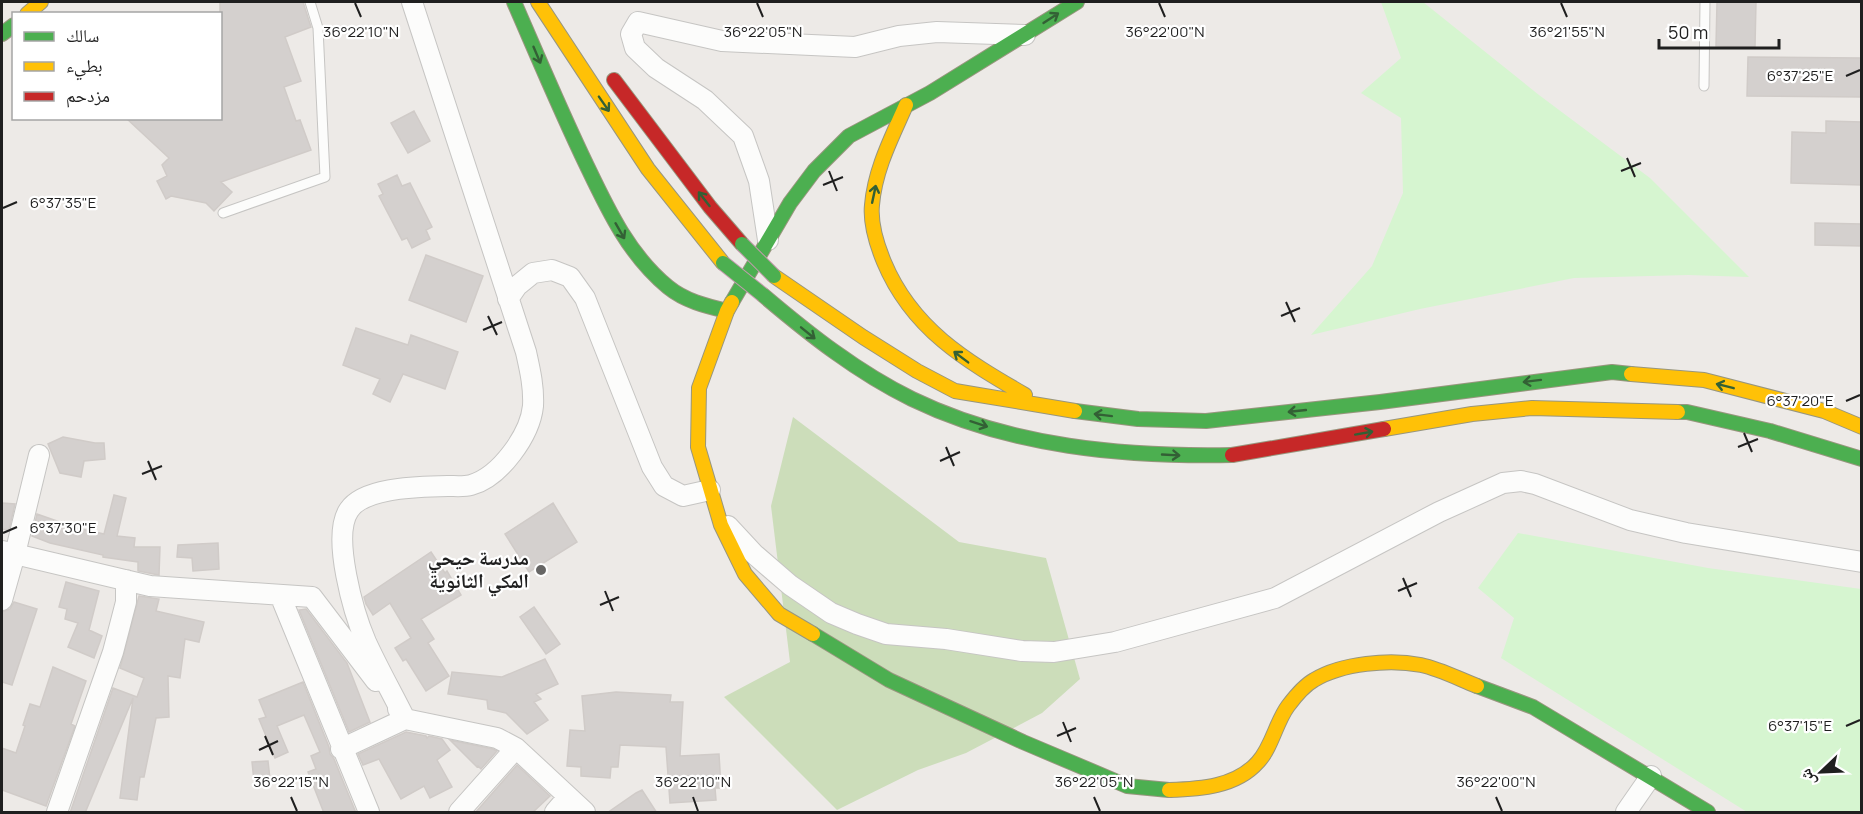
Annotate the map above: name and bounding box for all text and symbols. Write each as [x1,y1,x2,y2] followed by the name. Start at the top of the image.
[12,12,222,120] legend
[1042,12,1059,24] one-way arrow
[1659,12,1779,50] scale bar
[1668,20,1708,44] text: 50 m
[323,21,399,42] text: 36°22'10"N
[724,21,802,42] text: 36°22'05"N
[1125,21,1205,42] text: 36°22'00"N
[1529,21,1605,42] text: 36°21'55"N
[66,23,99,47] text: سالك
[532,46,543,64] one-way arrow
[66,53,103,81] text: بطيء
[1767,65,1833,86] text: 6°37'25"E
[66,83,110,108] text: مزدحم
[598,95,610,111] one-way arrow
[869,185,880,204] one-way arrow
[697,191,710,207] one-way arrow
[30,192,96,213] text: 6°37'35"E
[615,222,627,239] one-way arrow
[800,326,815,340] one-way arrow
[954,350,970,363] one-way arrow
[1523,375,1543,386] one-way arrow
[1716,380,1735,391] one-way arrow
[1766,390,1834,411] text: 6°37'20"E
[1288,406,1307,417] one-way arrow
[1093,409,1113,420] one-way arrow
[969,419,988,430] one-way arrow
[1353,427,1373,438] one-way arrow
[1160,449,1180,460] one-way arrow
[30,517,96,538] text: 6°37'30"E
[428,544,529,597] place label: مدرسة حيحي المكي الثانوية
[534,563,548,577] marker: مدرسة حيحي المكي الثانوية
[1768,715,1832,736] text: 6°37'15"E
[1791,742,1851,802] north arrow
[1794,766,1821,790] text: ش
[253,771,329,792] text: 36°22'15"N
[655,771,731,792] text: 36°22'10"N
[1055,771,1133,792] text: 36°22'05"N
[1456,771,1536,792] text: 36°22'00"N

